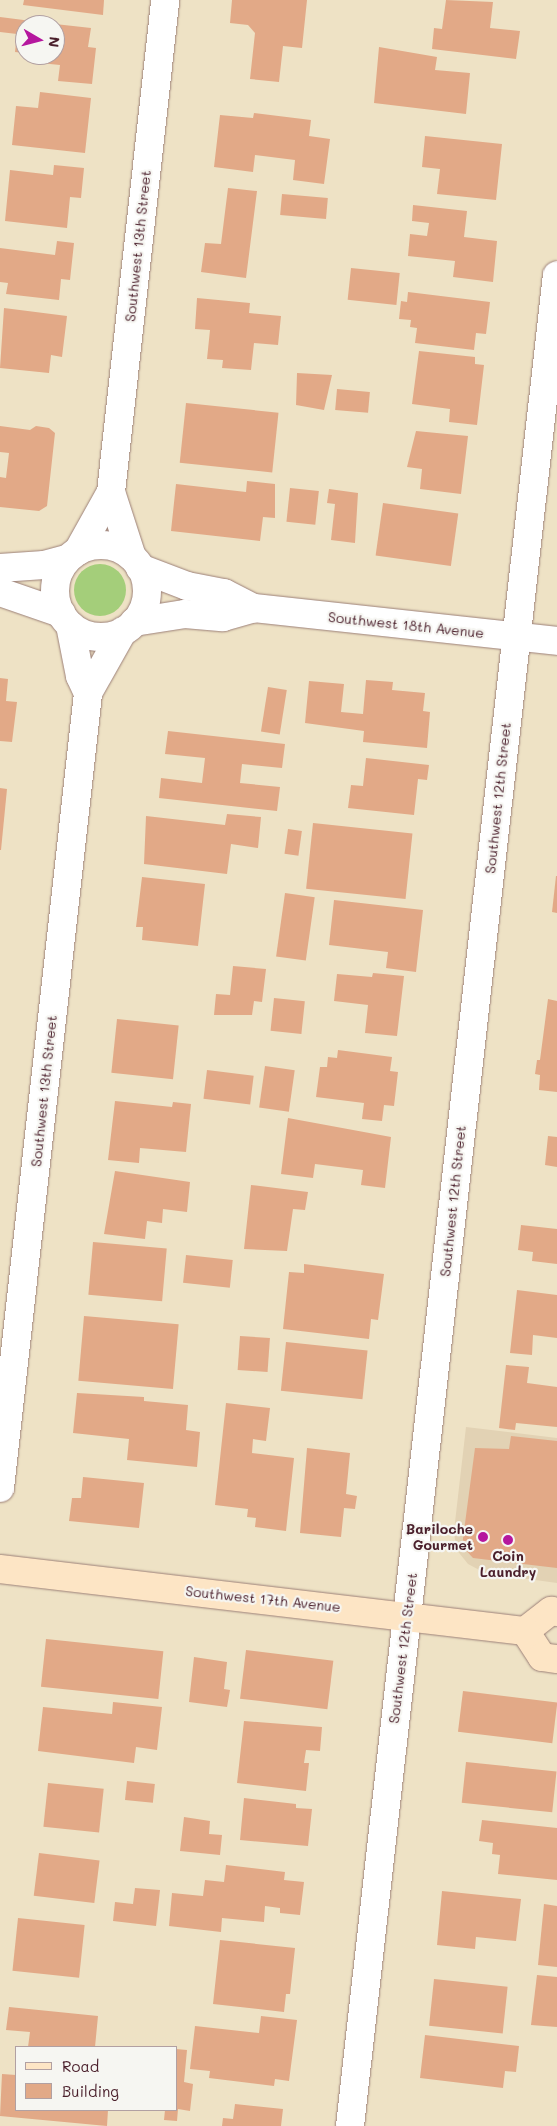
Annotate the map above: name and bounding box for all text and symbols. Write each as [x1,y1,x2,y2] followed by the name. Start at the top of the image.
[15,15,65,65] north arrow
[44,35,65,49] text: N
[122,169,154,323] street label: Southwest 13th Street
[327,608,485,642] street label: Southwest 18th Avenue
[482,722,514,874] street label: Southwest 12th Street
[28,1014,60,1168] street label: Southwest 13th Street
[437,1125,469,1277] street label: Southwest 12th Street
[406,1521,473,1554] place label: Bariloche Gourmet
[477,1531,489,1543] marker: Bariloche Gourmet
[502,1534,514,1546] marker: Coin Laundry
[480,1548,536,1580] place label: Coin Laundry
[385,1572,421,1724] street label: Southwest 12th Street
[185,1582,341,1616] street label: Southwest 17th Avenue
[15,2046,178,2111] legend
[62,2056,99,2076] text: Road
[62,2081,119,2101] text: Building

